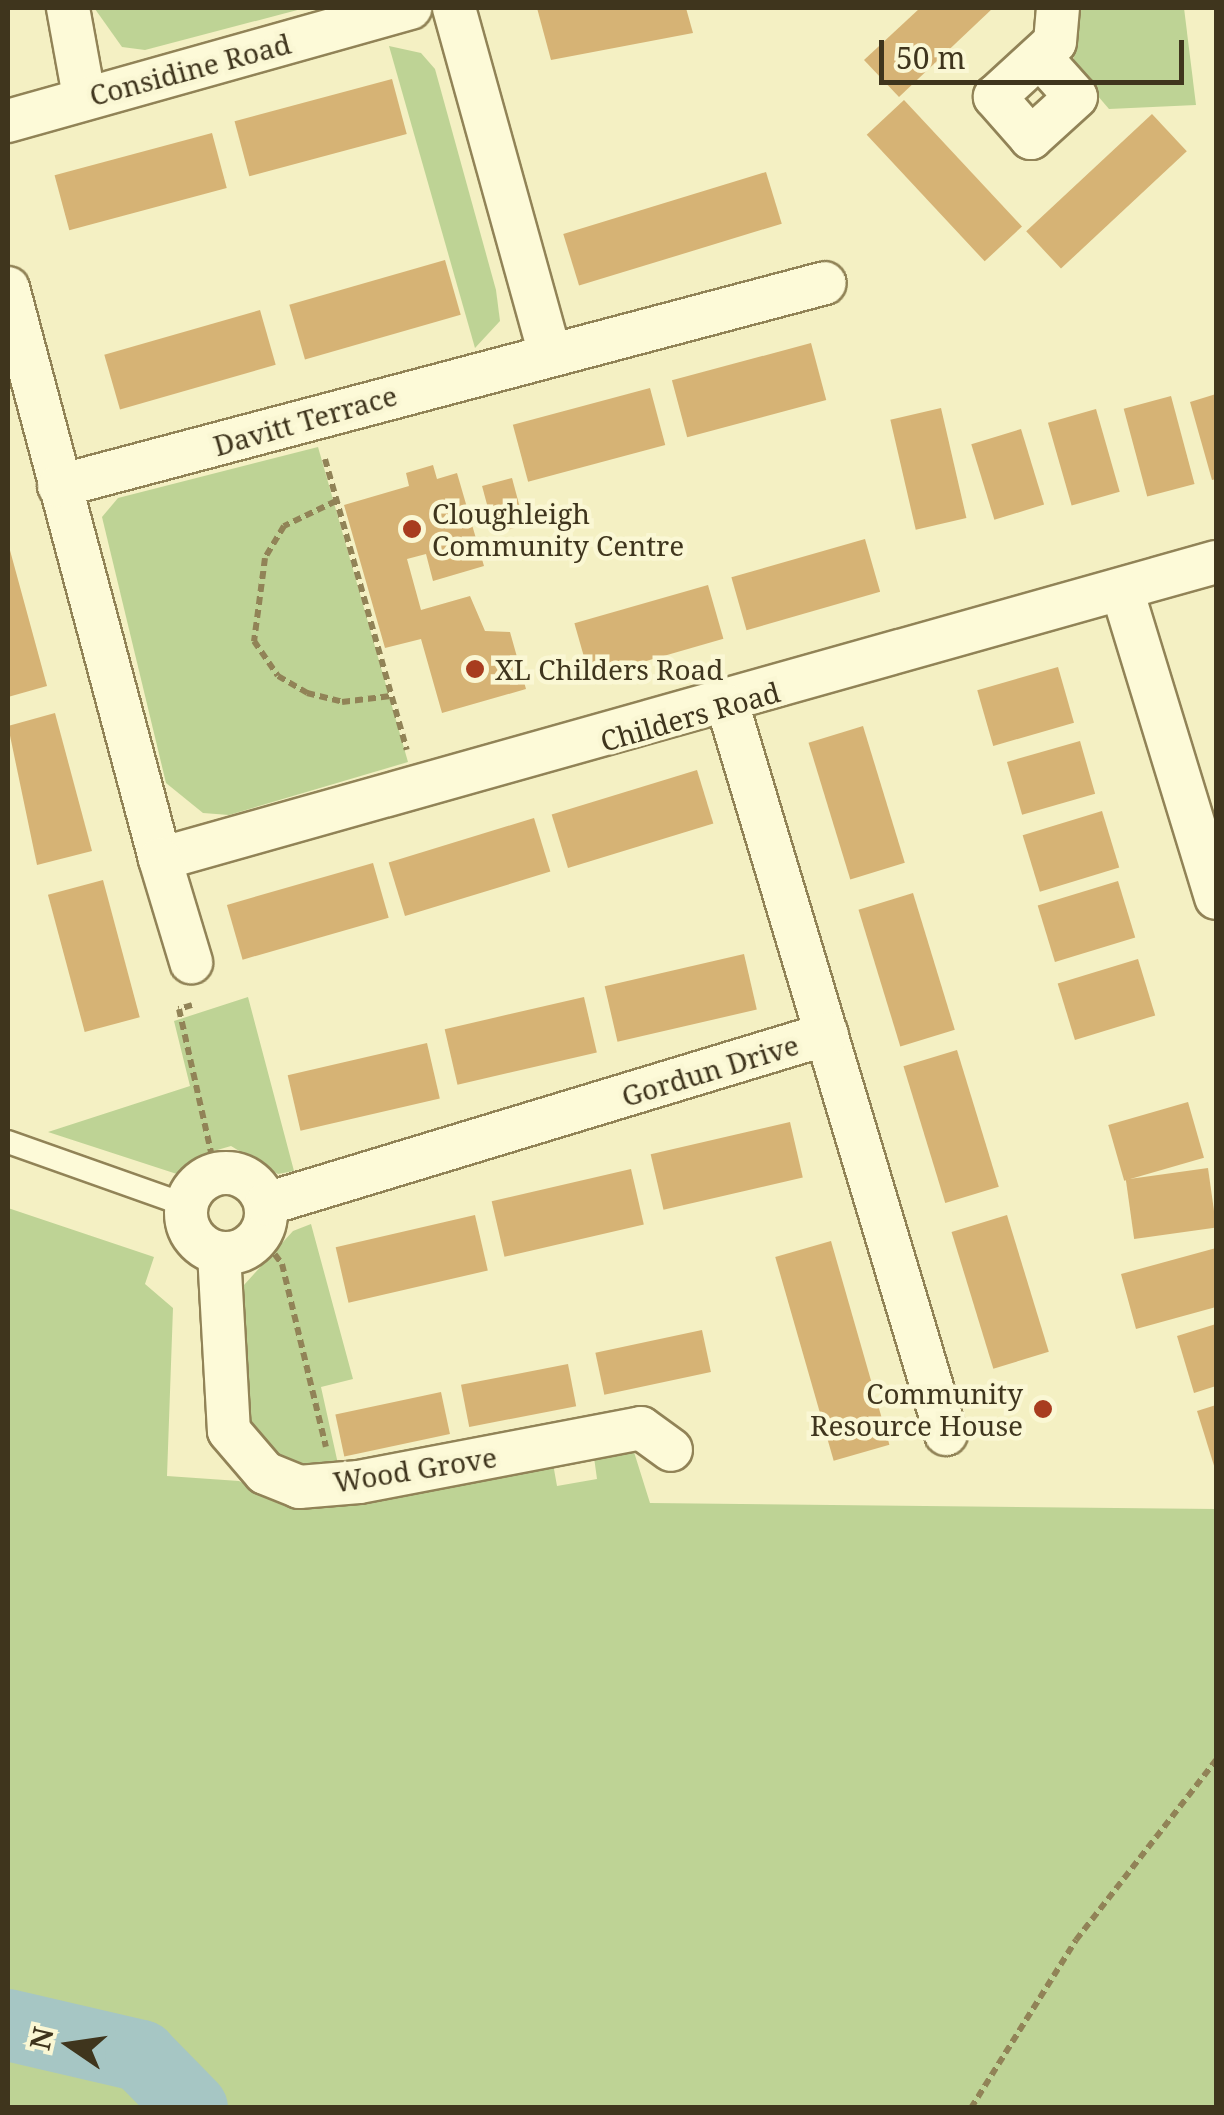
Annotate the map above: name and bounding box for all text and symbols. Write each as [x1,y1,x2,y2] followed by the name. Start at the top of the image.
[884,20,1189,82] scale bar
[86,26,294,112] street label: Considine Road
[896,37,966,78] text: 50 m
[209,378,401,462] street label: Davitt Terrace
[432,496,684,562] place label: Cloughleigh Community Centre
[401,518,423,540] marker: Cloughleigh Community Centre
[495,652,724,686] place label: XL Childers Road
[464,658,486,680] marker: XL Childers Road
[596,674,784,758] street label: Childers Road
[617,1027,803,1113] street label: Gordun Drive
[810,1376,1023,1442] place label: Community Resource House
[1032,1398,1054,1420] marker: Community Resource House
[331,1440,499,1498] street label: Wood Grove
[20,1995,120,2095] north arrow
[20,2023,62,2053] text: N

